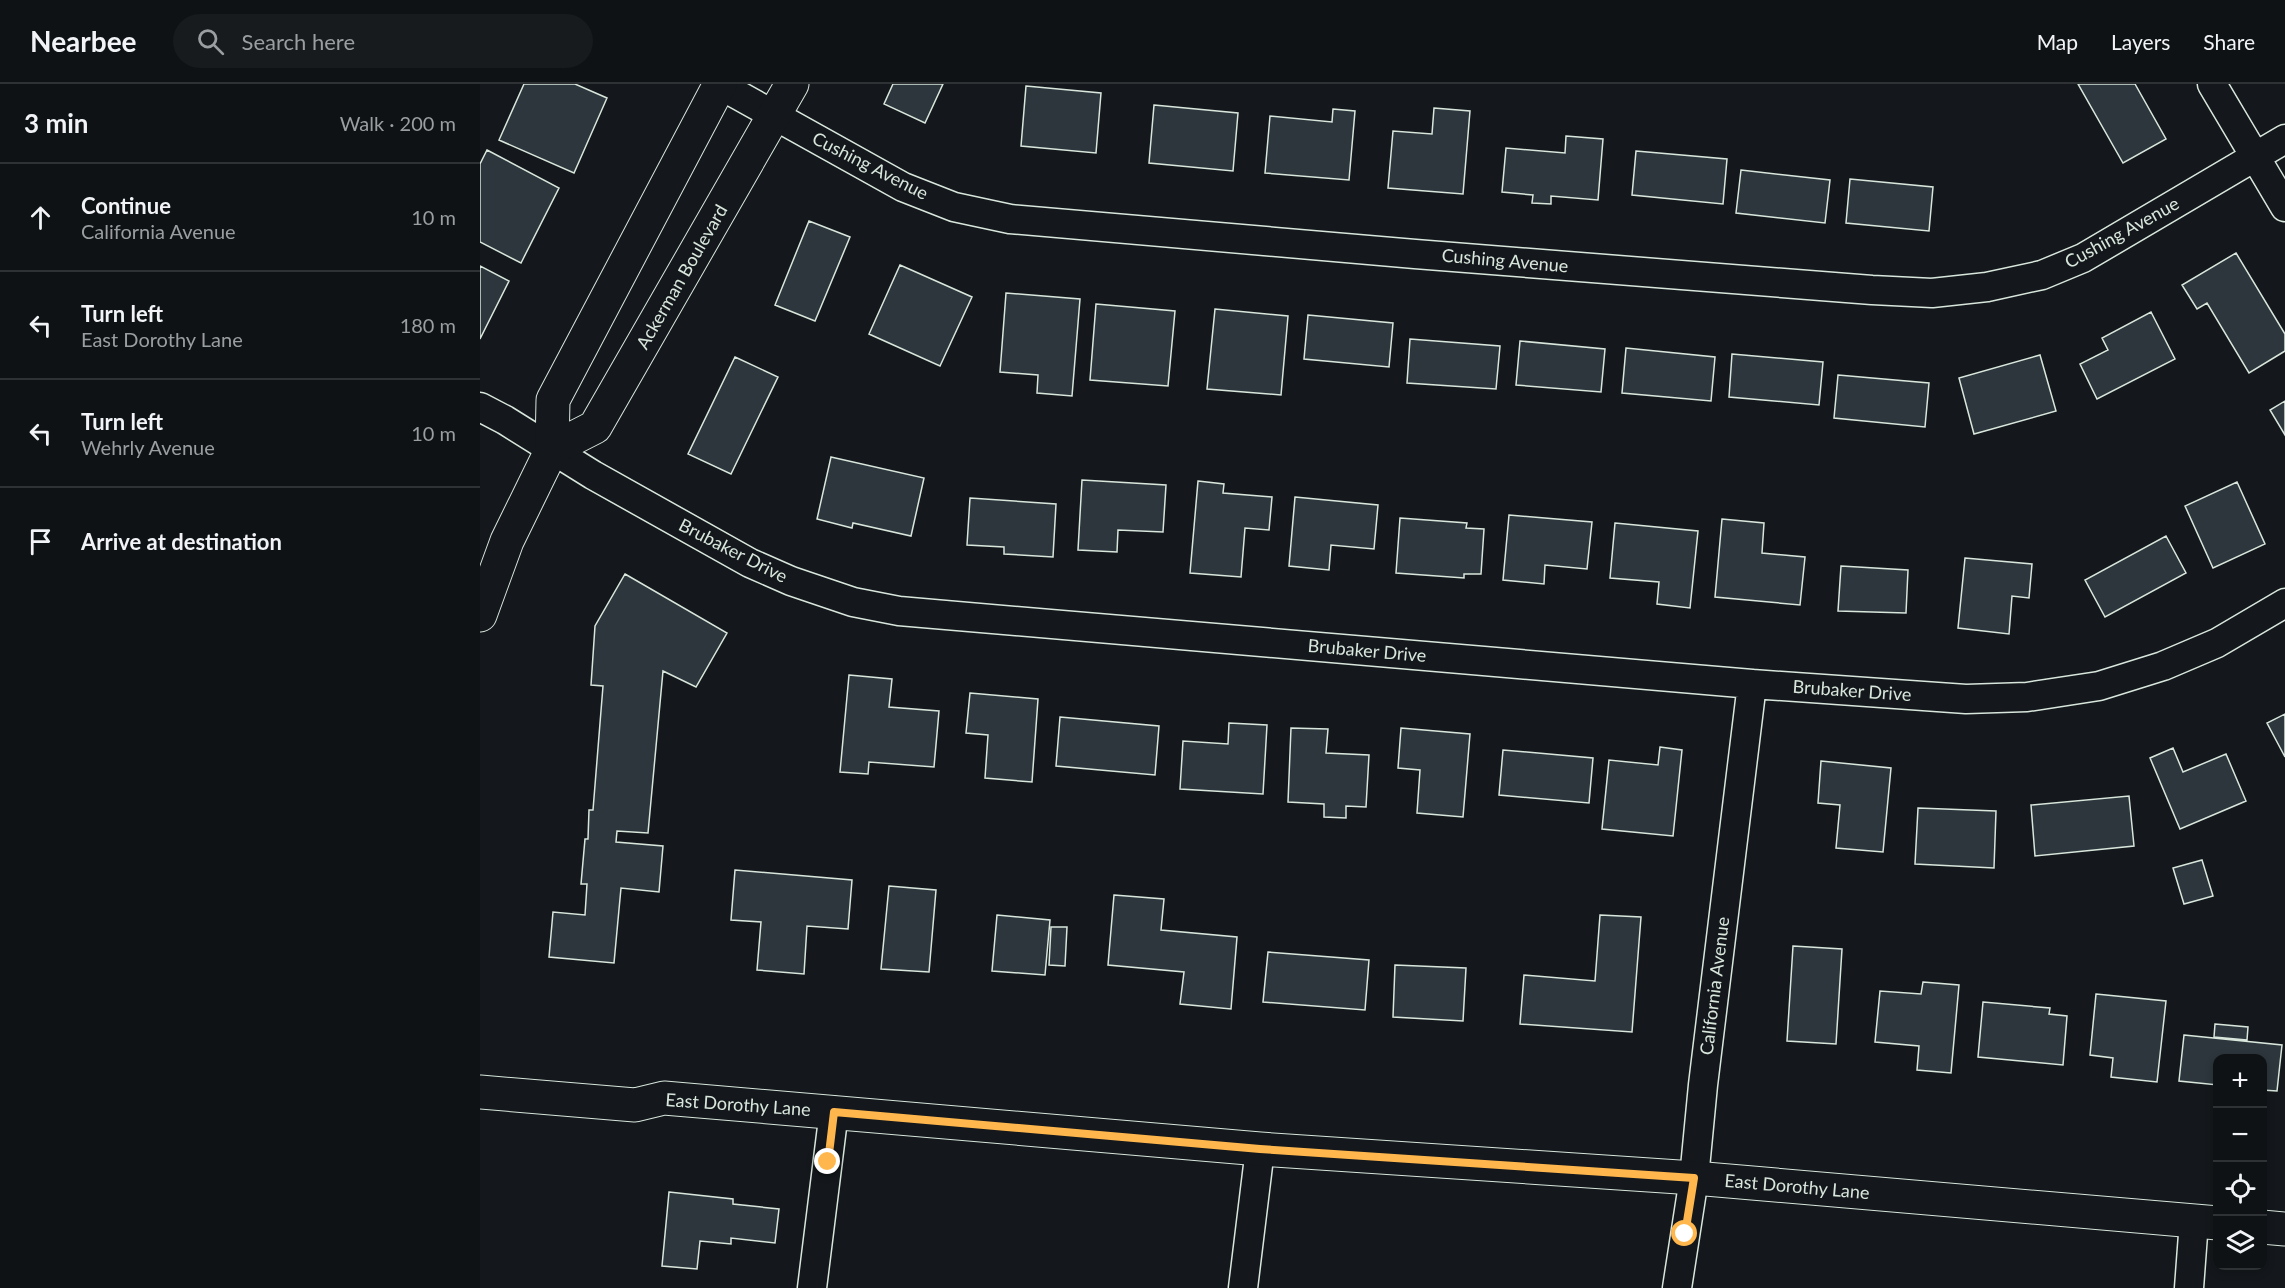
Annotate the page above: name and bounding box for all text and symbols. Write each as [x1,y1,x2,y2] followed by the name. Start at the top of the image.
[173,14,593,68] search box
[30,24,137,58] text: Nearbee
[194,25,227,58] icon: search
[242,28,355,55] text: Search here
[2037,29,2078,54] text: Map
[2111,29,2170,54] text: Layers
[2203,29,2255,54] text: Share
[24,107,88,139] text: 3 min
[340,111,456,135] text: Walk · 200 m
[809,126,932,204] street label: Cushing Avenue
[81,192,171,219] text: Continue
[2061,192,2182,273] street label: Cushing Avenue
[631,200,731,353] street label: Ackerman Boulevard
[24,201,57,234] icon: ahead
[411,205,456,229] text: 10 m
[81,219,236,243] text: California Avenue
[1441,244,1569,276] street label: Cushing Avenue
[81,300,163,327] text: Turn left
[24,309,57,342] icon: left
[400,313,456,337] text: 180 m
[81,327,243,351] text: East Dorothy Lane
[81,408,163,435] text: Turn left
[24,417,57,450] icon: left
[411,421,456,445] text: 10 m
[81,435,215,459] text: Wehrly Avenue
[675,513,791,587] street label: Brubaker Drive
[24,525,57,558] icon: arrive
[81,528,282,555] text: Arrive at destination
[1307,634,1427,666] street label: Brubaker Drive
[1792,675,1912,705] street label: Brubaker Drive
[1695,915,1733,1056] street label: California Avenue
[2213,1054,2267,1270] map controls
[2213,1054,2267,1108] button: +
[665,1088,811,1120] street label: East Dorothy Lane
[2213,1108,2267,1162] button: −
[814,1148,840,1174] route end
[2213,1162,2267,1216] button: locate
[1724,1169,1871,1203] street label: East Dorothy Lane
[2213,1216,2267,1270] button: layers
[1671,1220,1697,1246] route start

